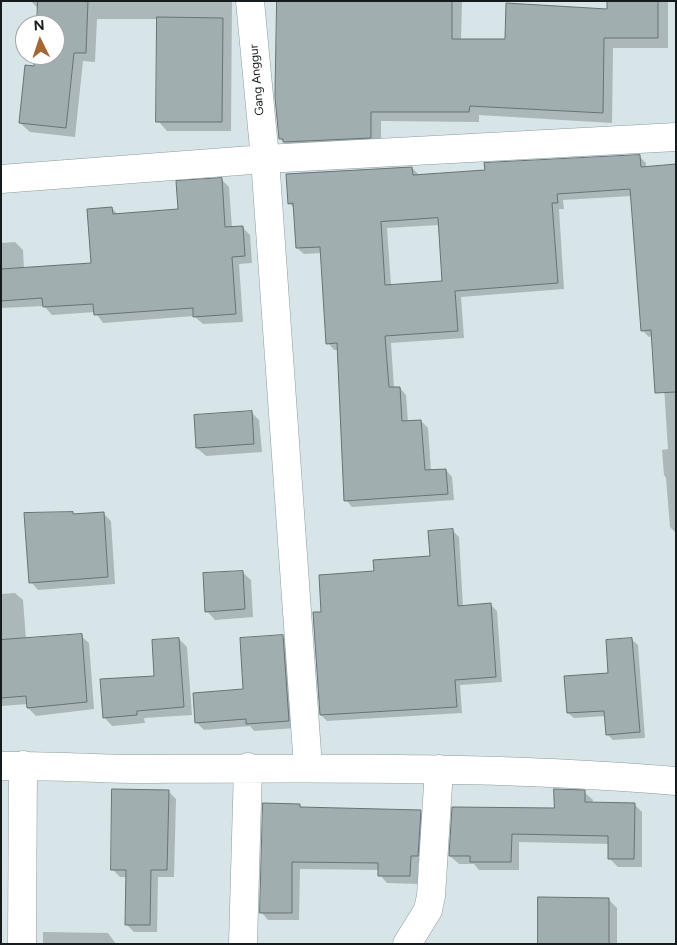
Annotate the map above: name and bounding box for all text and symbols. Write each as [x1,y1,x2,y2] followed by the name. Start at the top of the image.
[15,15,65,65] north arrow
[33,17,45,34] text: N
[247,44,267,116] street label: Gang Anggur

